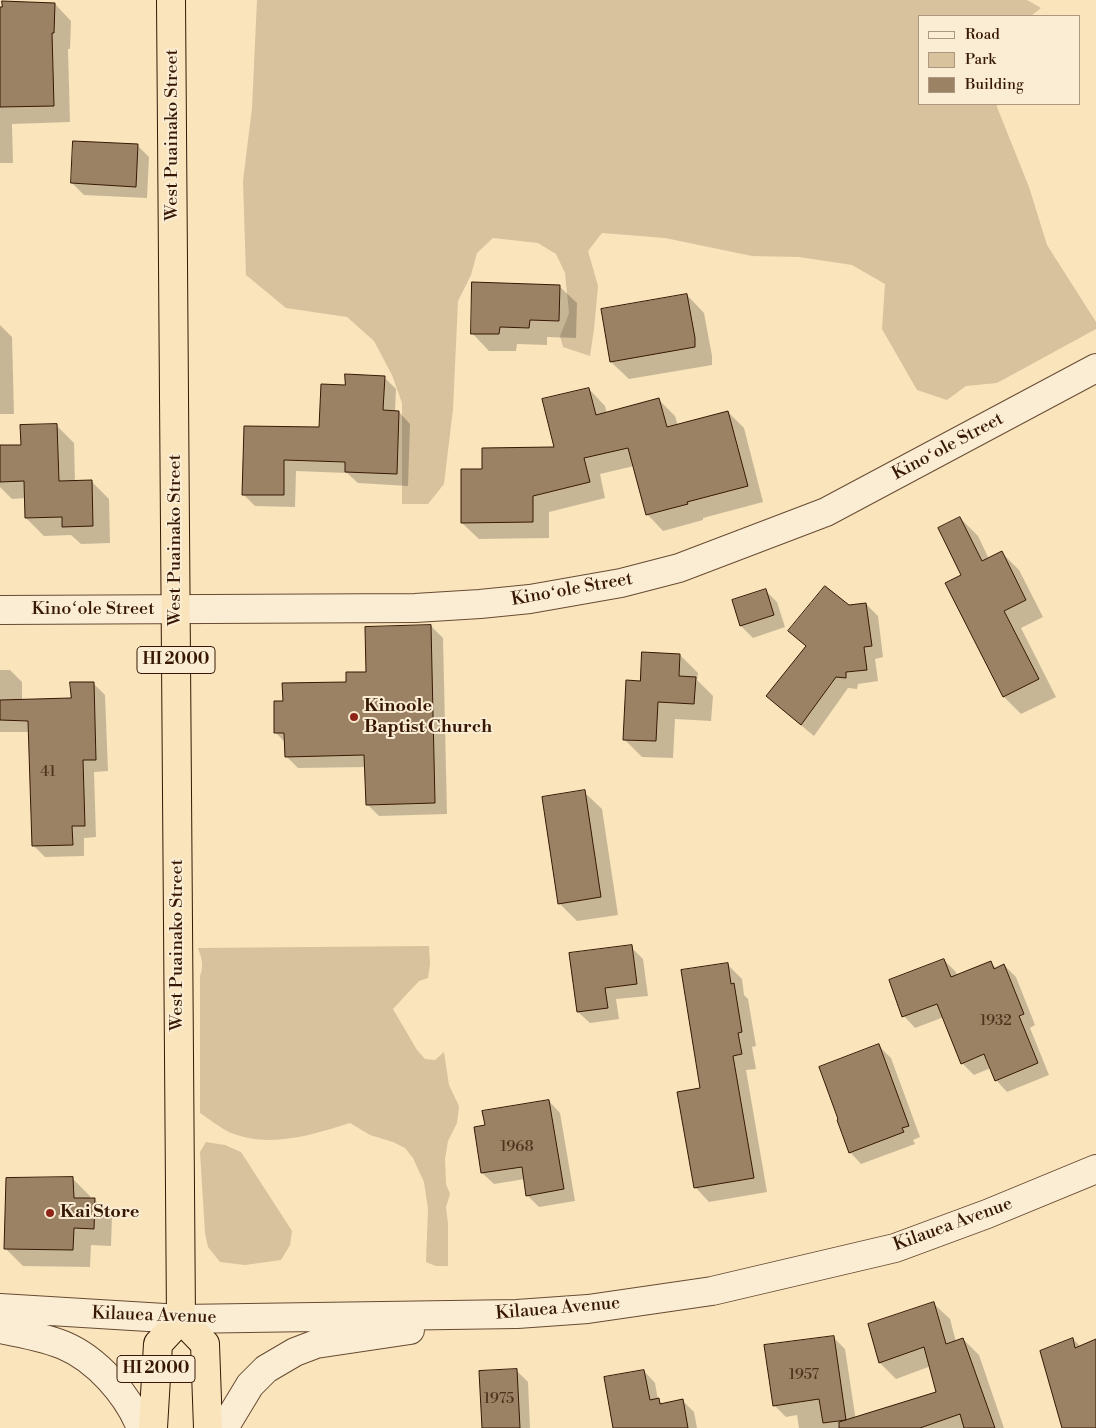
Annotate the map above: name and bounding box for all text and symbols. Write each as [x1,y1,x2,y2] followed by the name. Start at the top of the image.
[918,15,1081,105] legend
[965,25,1000,44] text: Road
[162,49,184,221] street label: West Puainako Street
[965,50,996,69] text: Park
[965,75,1024,94] text: Building
[889,409,1007,485] street label: Kinoʻole Street
[165,454,187,626] street label: West Puainako Street
[510,569,634,611] street label: Kinoʻole Street
[31,599,155,621] street label: Kinoʻole Street
[137,646,215,674] road number: HI 2000
[364,696,492,739] place label: Kinoole Baptist Church
[348,711,360,723] marker: Kinoole Baptist Church
[40,763,56,781] house number: 41
[167,859,189,1031] street label: West Puainako Street
[980,1012,1012,1030] house number: 1932
[500,1138,534,1156] house number: 1968
[891,1193,1015,1257] street label: Kilauea Avenue
[60,1202,140,1224] place label: Kai Store
[44,1207,56,1219] marker: Kai Store
[495,1293,621,1325] street label: Kilauea Avenue
[91,1303,217,1329] street label: Kilauea Avenue
[117,1356,195,1382] road number: HI 2000
[789,1366,819,1384] house number: 1957
[484,1390,514,1408] house number: 1975

